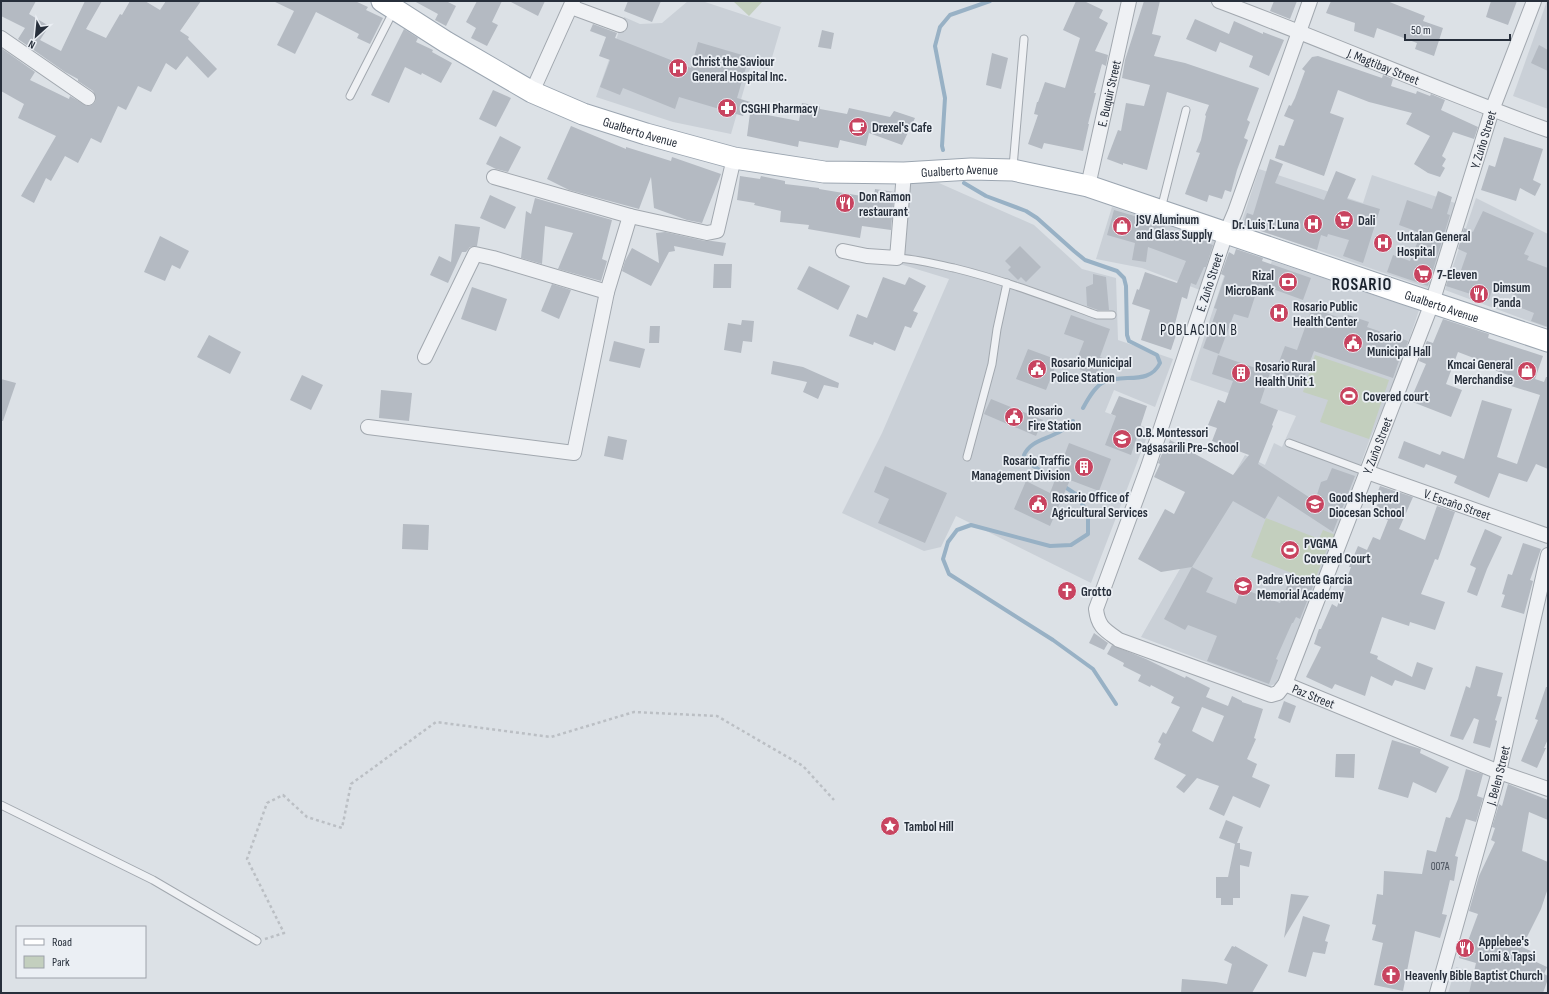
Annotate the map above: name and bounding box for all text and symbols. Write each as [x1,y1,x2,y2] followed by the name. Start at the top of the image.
[16,16,56,56] north arrow
[1405,16,1510,42] scale bar
[1411,23,1431,38] text: 50 m
[26,37,37,52] text: N
[1344,45,1422,89] street label: J. Magtibay Street
[692,54,787,85] place label: Christ the Saviour General Hospital Inc.
[667,57,689,79] hospital icon: Christ the Saviour General Hospital Inc.
[1094,59,1125,128] street label: E. Buquir Street
[716,97,738,119] pharmacy icon: CSGHI Pharmacy
[741,101,819,117] place label: CSGHI Pharmacy
[1467,109,1500,171] street label: Y. Zuño Street
[601,114,679,151] street label: Gualberto Avenue
[847,116,869,138] cafe icon: Drexel's Cafe
[872,120,932,136] place label: Drexel's Cafe
[921,162,998,181] street label: Gualberto Avenue
[859,189,911,220] place label: Don Ramon restaurant
[834,192,856,214] restaurant icon: Don Ramon restaurant
[1333,209,1355,231] supermarket icon: Dali
[1135,212,1213,243] place label: JSV Aluminum and Glass Supply
[1302,213,1324,235] hospital icon: Dr. Luis T. Luna
[1358,213,1376,229] place label: Dali
[1111,215,1133,237] shop icon: JSV Aluminum and Glass Supply
[1232,217,1299,233] place label: Dr. Luis T. Luna
[1397,229,1471,260] place label: Untalan General Hospital
[1372,232,1394,254] hospital icon: Untalan General Hospital
[1193,251,1227,314] street label: E. Zuño Street
[1412,263,1434,285] supermarket icon: 7-Eleven
[1437,267,1478,283] place label: 7-Eleven
[1225,268,1274,299] place label: Rizal MicroBank
[1277,271,1299,293] bank icon: Rizal MicroBank
[1332,275,1392,295] district label: ROSARIO
[1493,280,1531,311] place label: Dimsum Panda
[1468,283,1490,305] restaurant icon: Dimsum Panda
[1403,287,1481,327] street label: Gualberto Avenue
[1293,299,1358,330] place label: Rosario Public Health Center
[1268,302,1290,324] hospital icon: Rosario Public Health Center
[1160,321,1238,340] district label: POBLACION B
[1367,329,1431,360] place label: Rosario Municipal Hall
[1342,332,1364,354] public building icon: Rosario Municipal Hall
[1051,355,1132,386] place label: Rosario Municipal Police Station
[1447,357,1513,388] place label: Kmcai General Merchandise
[1026,358,1048,380] public building icon: Rosario Municipal Police Station
[1255,359,1316,390] place label: Rosario Rural Health Unit 1
[1516,360,1538,382] shop icon: Kmcai General Merchandise
[1230,362,1252,384] building icon: Rosario Rural Health Unit 1
[1338,385,1360,407] sports icon: Covered court
[1363,389,1429,405] place label: Covered court
[1028,403,1082,434] place label: Rosario Fire Station
[1003,406,1025,428] public building icon: Rosario Fire Station
[1360,415,1396,477] street label: Y. Zuño Street
[1136,425,1239,456] place label: O.B. Montessori Pagsasarili Pre-School
[1111,428,1133,450] school or university icon: O.B. Montessori Pagsasarili Pre-School
[972,453,1071,484] place label: Rosario Traffic Management Division
[1073,456,1095,478] building icon: Rosario Traffic Management Division
[1422,486,1493,524] street label: V. Escaño Street
[1051,490,1148,521] place label: Rosario Office of Agricultural Services
[1329,490,1405,521] place label: Good Shepherd Diocesan School
[1027,493,1049,515] public building icon: Rosario Office of Agricultural Services
[1304,493,1326,515] school or university icon: Good Shepherd Diocesan School
[1304,536,1371,567] place label: PVGMA Covered Court
[1279,539,1301,561] sports icon: PVGMA Covered Court
[1257,572,1352,603] place label: Padre Vicente Garcia Memorial Academy
[1232,575,1254,597] school or university icon: Padre Vicente Garcia Memorial Academy
[1056,580,1078,602] church icon: Grotto
[1081,584,1112,600] place label: Grotto
[1290,681,1337,713] street label: Paz Street
[1483,744,1514,808] street label: J. Belen Street
[879,815,901,837] place icon: Tambol Hill
[904,819,954,835] place label: Tambol Hill
[1431,860,1450,873] house number: 007A
[16,926,146,978] legend
[1478,934,1536,965] place label: Applebee's Lomi & Tapsi
[52,935,72,950] text: Road
[1454,937,1476,959] restaurant icon: Applebee's Lomi & Tapsi
[52,955,70,970] text: Park
[1380,964,1402,986] church icon: Heavenly Bible Baptist Church
[1405,968,1543,984] place label: Heavenly Bible Baptist Church

